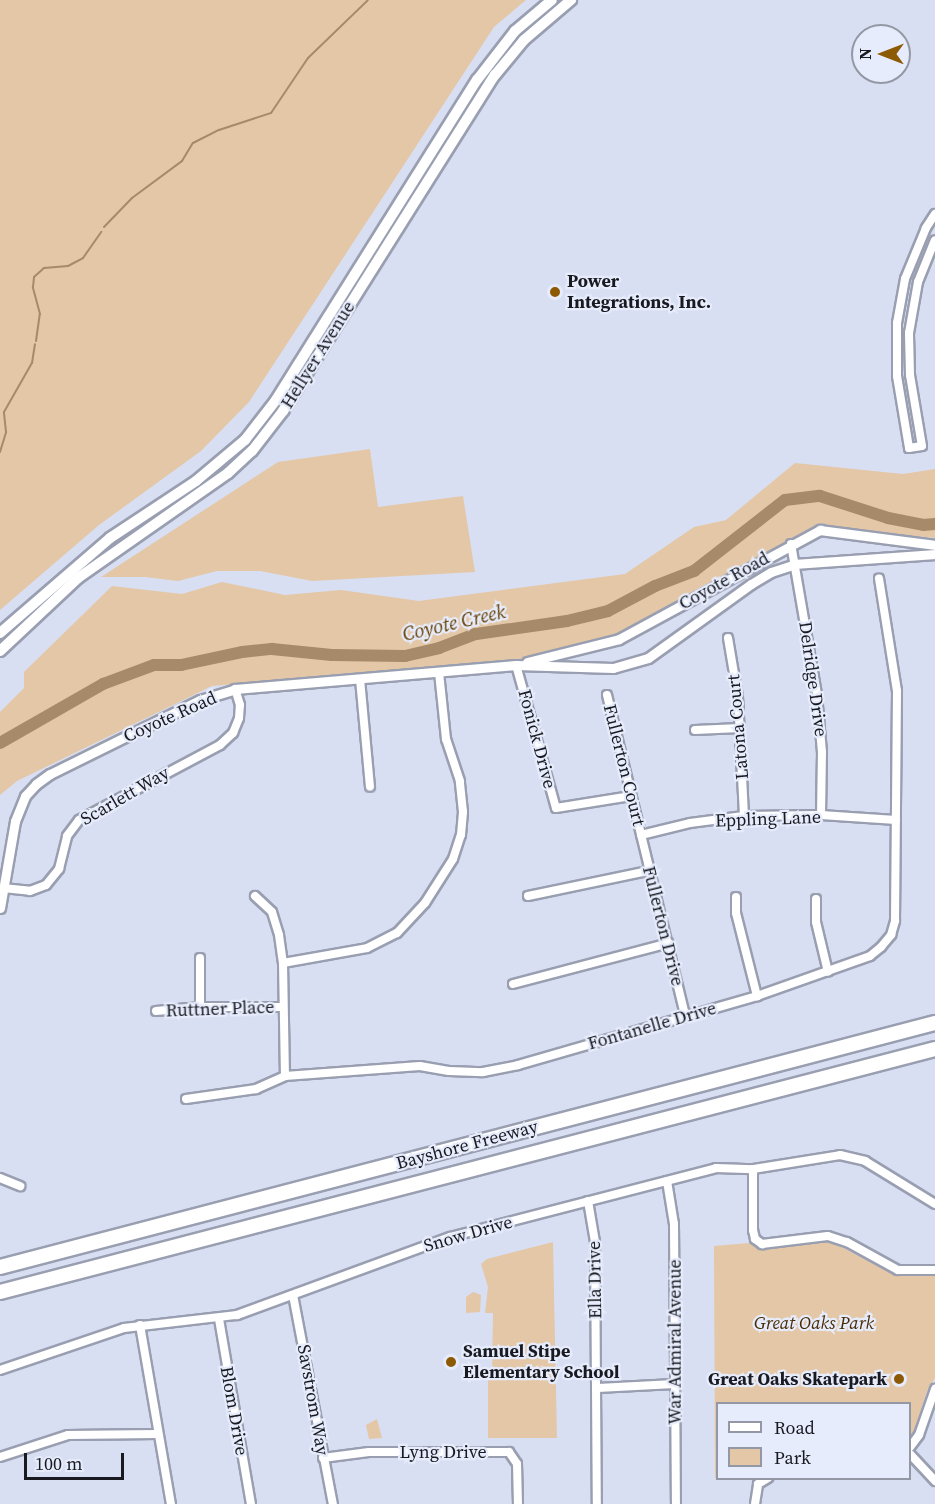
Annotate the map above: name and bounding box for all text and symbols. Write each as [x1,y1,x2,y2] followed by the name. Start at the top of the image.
[851,24,911,84] north arrow
[854,48,876,60] text: N
[567,271,711,314] place label: Power Integrations, Inc.
[548,285,562,299] marker: Power Integrations, Inc.
[276,297,360,413] street label: Hellyer Avenue
[675,547,773,615] street label: Coyote Road
[400,599,508,647] water label: Coyote Creek
[794,620,832,738] street label: Delridge Drive
[723,674,753,780] street label: Latona Court
[120,687,220,747] street label: Coyote Road
[513,687,561,791] street label: Fonick Drive
[598,702,650,828] street label: Fullerton Court
[77,762,173,830] street label: Scarlett Way
[715,806,821,832] street label: Eppling Lane
[638,864,688,988] street label: Fullerton Drive
[165,996,275,1022] street label: Ruttner Place
[585,997,719,1055] street label: Fontanelle Drive
[394,1116,540,1174] street label: Bayshore Freeway
[421,1211,515,1257] street label: Snow Drive
[584,1241,606,1319] street label: Ella Drive
[664,1259,686,1425] street label: War Admiral Avenue
[754,1312,874,1334] park label: Great Oaks Park
[463,1341,620,1384] place label: Samuel Stipe Elementary School
[293,1343,333,1457] street label: Savstrom Way
[444,1355,458,1369] marker: Samuel Stipe Elementary School
[216,1365,252,1457] street label: Blom Drive
[708,1368,887,1390] place label: Great Oaks Skatepark
[892,1372,906,1386] marker: Great Oaks Skatepark
[716,1402,911,1480] legend
[774,1415,815,1440] text: Road
[27,1441,128,1479] scale bar
[399,1441,487,1463] street label: Lyng Drive
[774,1445,811,1470] text: Park
[35,1451,82,1476] text: 100 m

